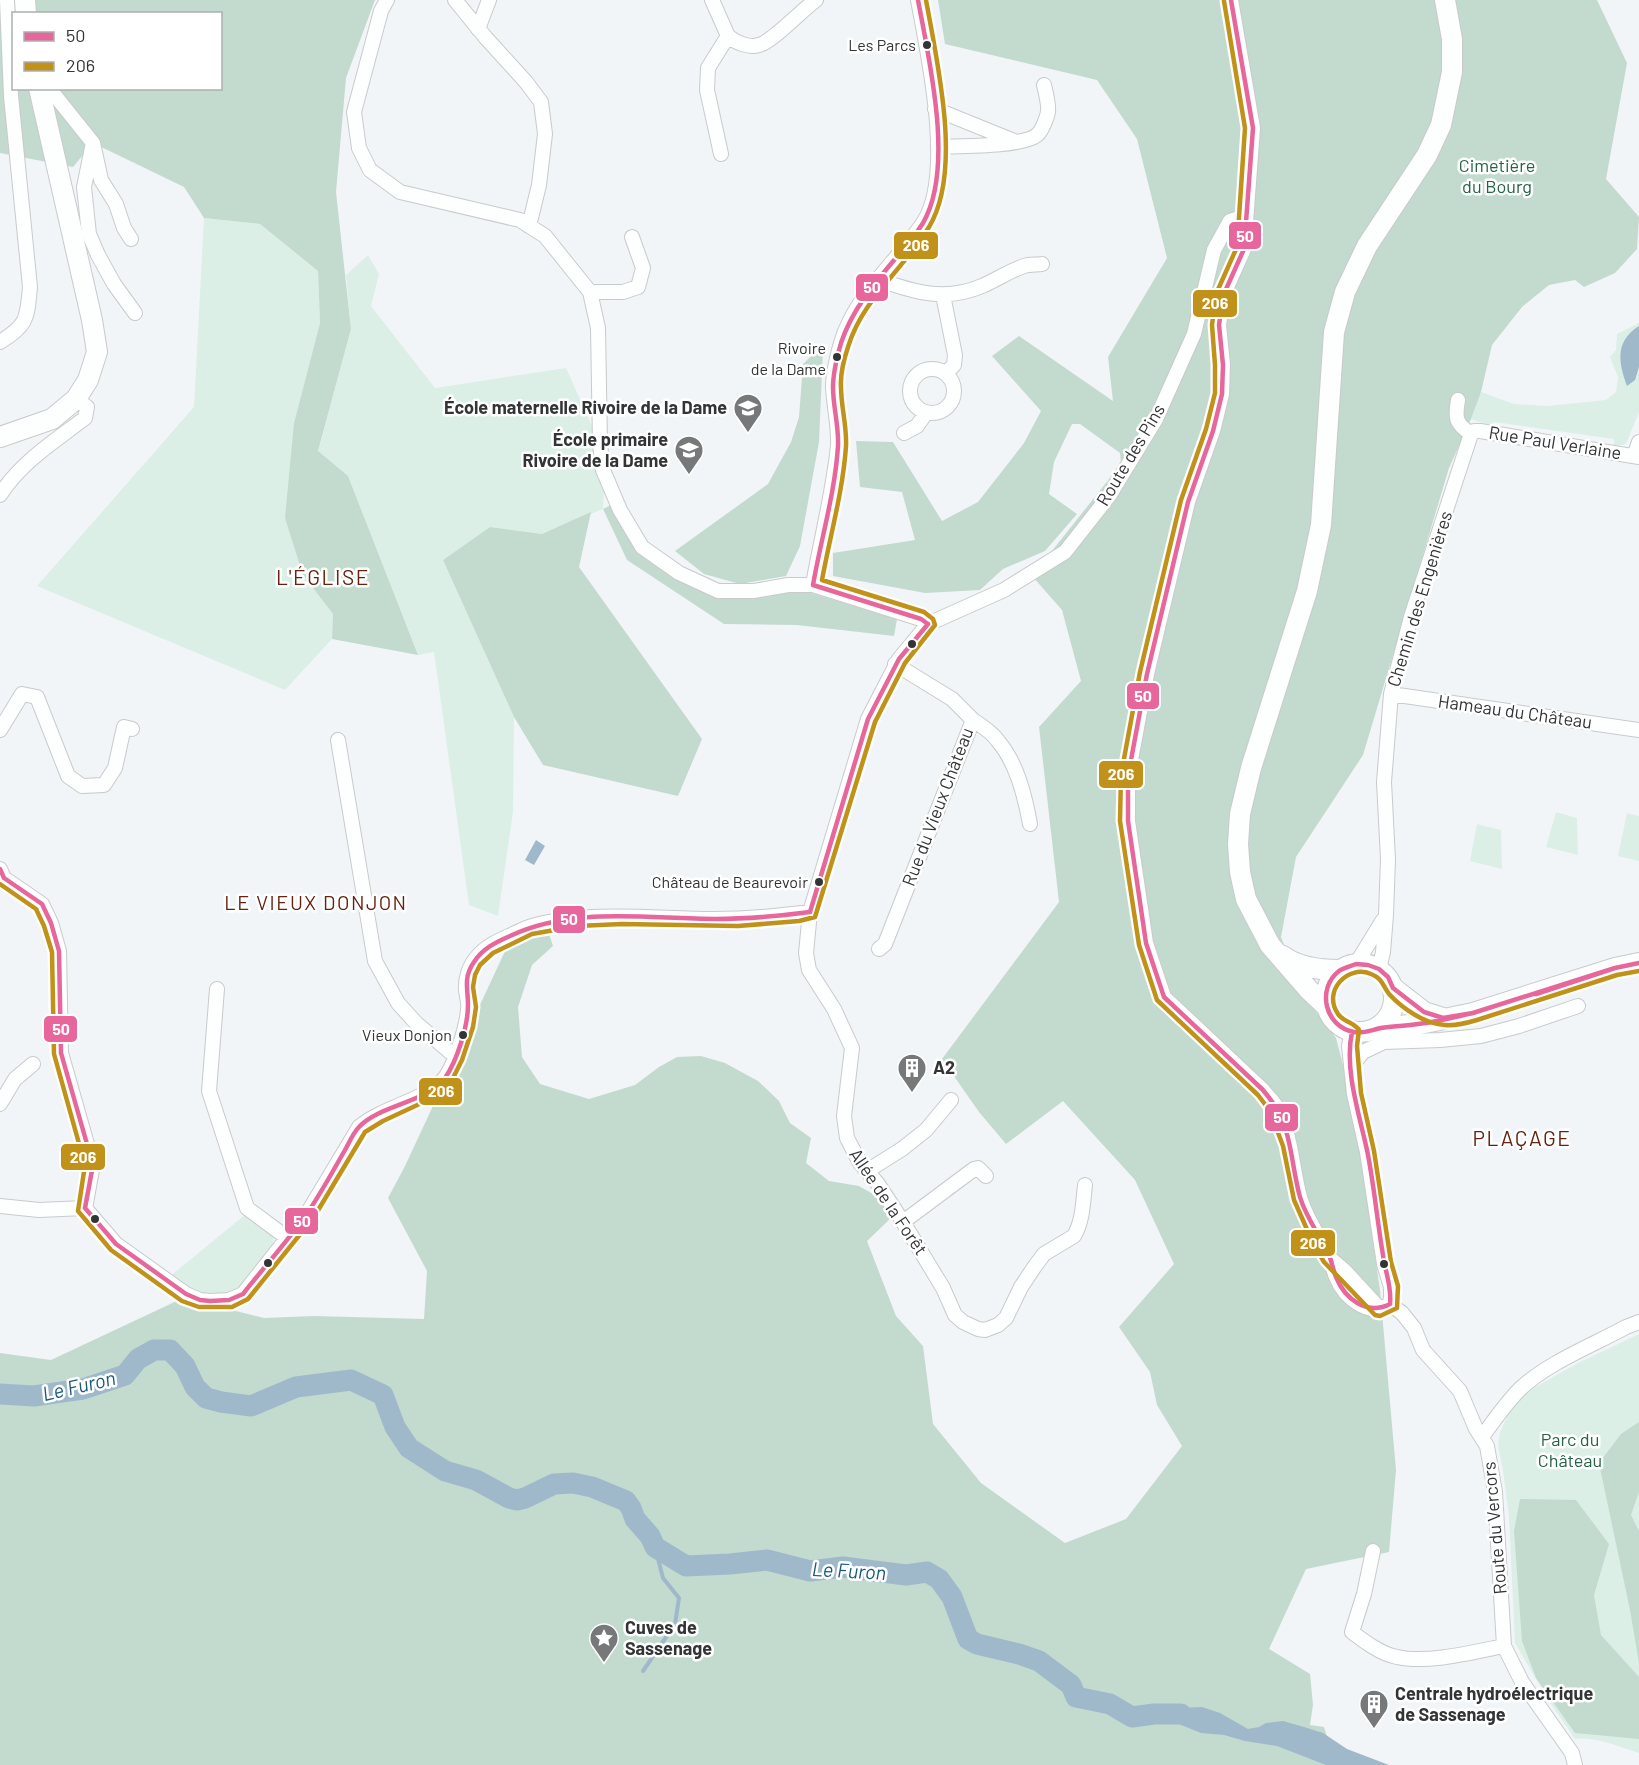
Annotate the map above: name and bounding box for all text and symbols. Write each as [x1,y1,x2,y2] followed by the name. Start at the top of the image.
[12,12,222,90] legend
[66,24,85,46] text: 50
[848,35,916,54] place label: Les Parcs
[921,39,933,51] marker: Les Parcs
[66,54,95,76] text: 206
[1459,154,1535,197] park label: Cimetière du Bourg
[1228,221,1262,250] line badge: 50
[1236,226,1254,245] text: 50
[893,231,939,260] line badge: 206
[903,235,930,254] text: 206
[855,273,889,302] line badge: 50
[863,277,881,296] text: 50
[1192,289,1238,318] line badge: 206
[1202,293,1229,312] text: 206
[751,338,826,378] place label: Rivoire de la Dame
[831,351,843,363] marker: Rivoire de la Dame
[732,392,764,434] school or university icon: École maternelle Rivoire de la Dame
[444,396,727,418] place label: École maternelle Rivoire de la Dame
[1091,400,1169,509] street label: Route des Pins
[1487,421,1623,463] street label: Rue Paul Verlaine
[522,428,668,471] place label: École primaire Rivoire de la Dame
[673,434,705,476] school or university icon: École primaire Rivoire de la Dame
[1382,508,1456,689] street label: Chemin des Engenières
[276,564,370,589] district label: L'ÉGLISE
[906,638,918,650] unlabelled marker
[1126,682,1160,710] line badge: 50
[1134,686,1152,705] text: 50
[1437,689,1594,733] street label: Hameau du Château
[897,724,977,889] street label: Rue du Vieux Château
[1098,760,1144,789] line badge: 206
[1108,764,1135,783] text: 206
[652,872,808,891] place label: Château de Beaurevoir
[813,876,825,888] marker: Château de Beaurevoir
[224,890,408,914] district label: LE VIEUX DONJON
[552,905,586,934] line badge: 50
[560,909,578,928] text: 50
[43,1015,78,1043] line badge: 50
[52,1019,70,1038] text: 50
[362,1025,452,1044] place label: Vieux Donjon
[457,1029,469,1041] marker: Vieux Donjon
[896,1052,928,1094] building icon: A2
[933,1056,955,1078] place label: A2
[418,1077,463,1106] line badge: 206
[428,1081,455,1100] text: 206
[1264,1103,1299,1132] line badge: 50
[1273,1107,1291,1126] text: 50
[1472,1125,1572,1150] district label: PLAÇAGE
[60,1143,106,1171] line badge: 206
[845,1144,933,1259] street label: Allée de la Forêt
[70,1147,97,1166] text: 206
[284,1207,319,1235] line badge: 50
[293,1211,311,1230] text: 50
[89,1213,101,1225] unlabelled marker
[1290,1229,1336,1257] line badge: 206
[1300,1233,1327,1252] text: 206
[262,1257,274,1269] unlabelled marker
[1378,1258,1390,1270] unlabelled marker
[40,1365,118,1405] water label: Le Furon
[1538,1428,1602,1471] park label: Parc du Château
[1477,1461,1511,1595] street label: Route du Vercors
[811,1556,887,1584] water label: Le Furon
[625,1616,712,1659] place label: Cuves de Sassenage
[588,1622,620,1664] place icon: Cuves de Sassenage
[1395,1682,1593,1725] place label: Centrale hydroélectrique de Sassenage
[1358,1688,1390,1730] building icon: Centrale hydroélectrique de Sassenage

